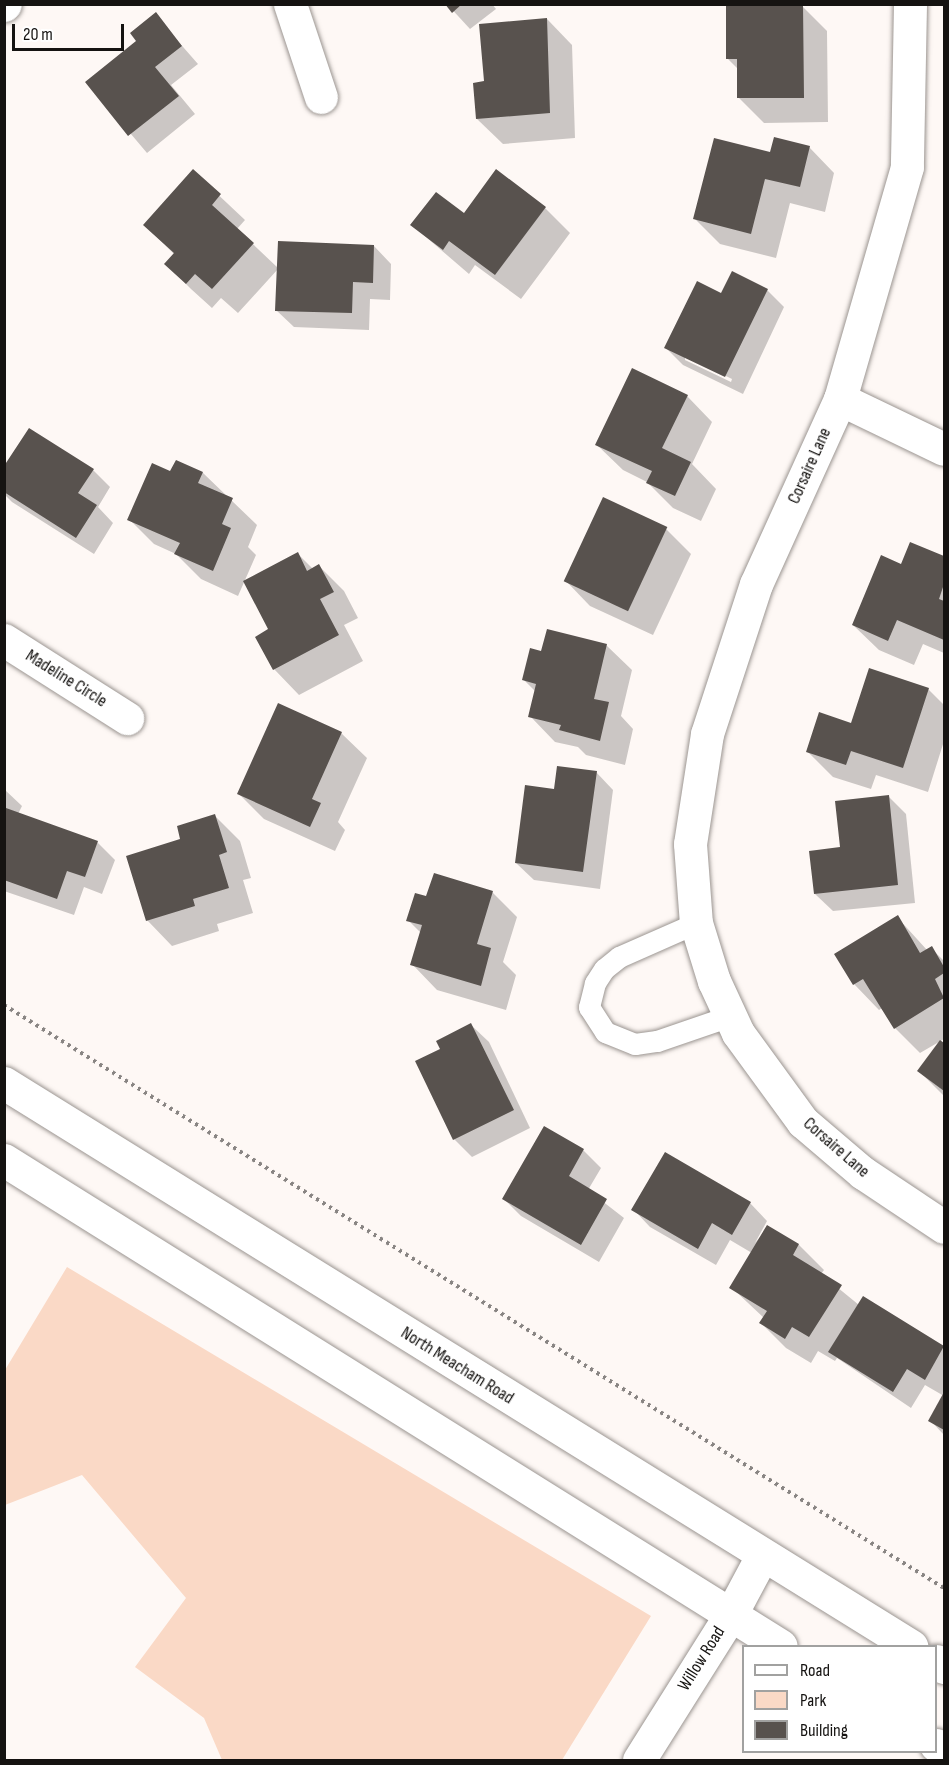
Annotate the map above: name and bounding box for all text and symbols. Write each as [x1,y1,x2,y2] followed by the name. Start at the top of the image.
[15,12,128,50] scale bar
[23,24,53,45] text: 20 m
[784,425,836,507] street label: Corsaire Lane
[21,645,111,713] street label: Madeline Circle
[798,1113,874,1183] street label: Corsaire Lane
[396,1323,518,1409] street label: North Meacham Road
[674,1623,730,1695] street label: Willow Road
[742,1645,937,1753] legend
[800,1660,830,1681] text: Road
[800,1690,826,1711] text: Park
[800,1720,848,1741] text: Building

